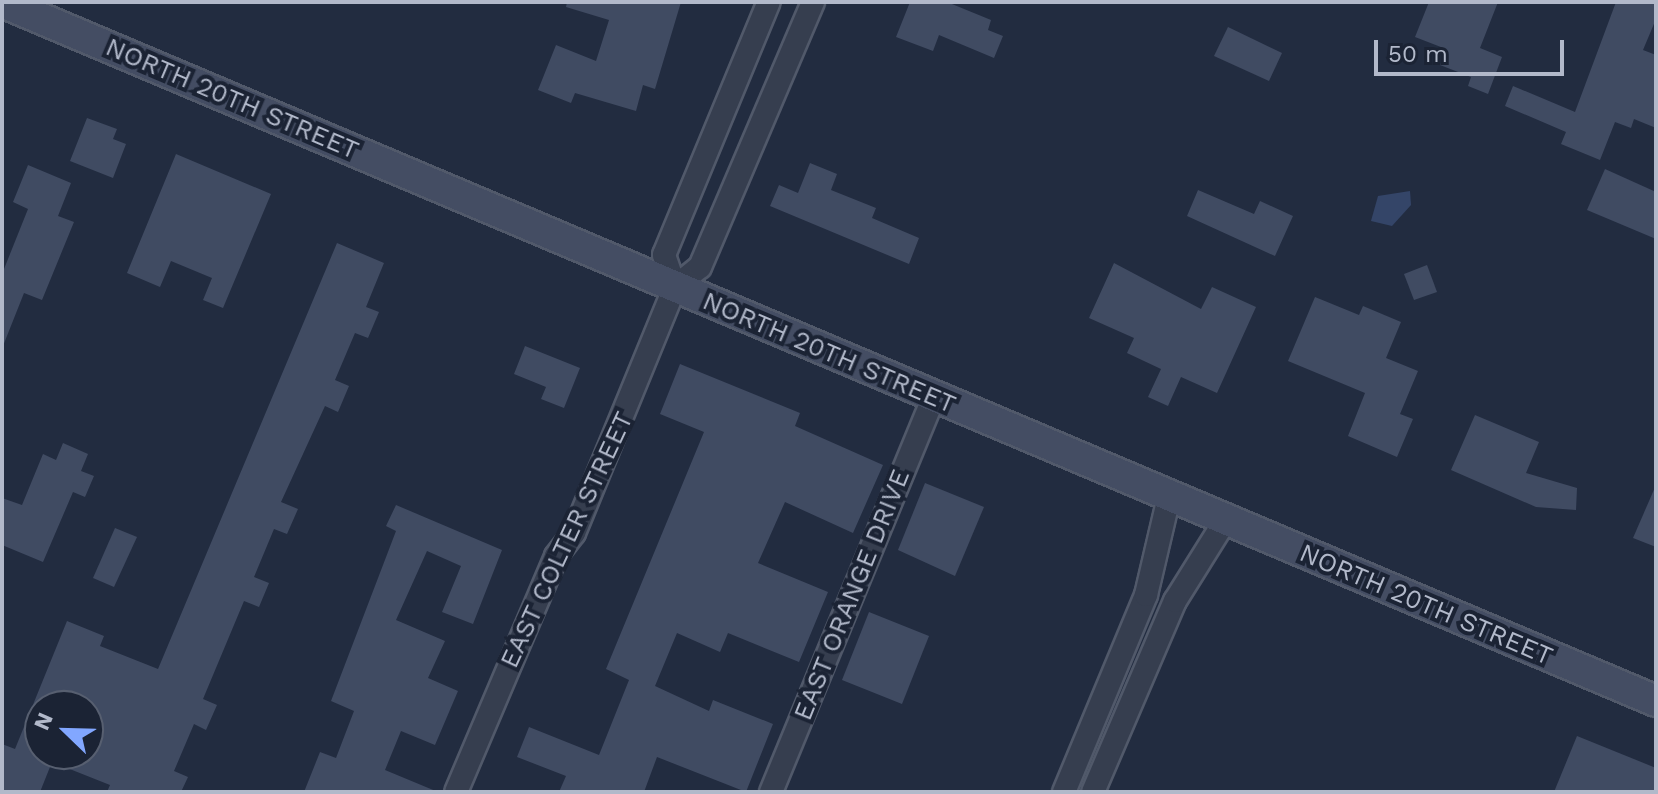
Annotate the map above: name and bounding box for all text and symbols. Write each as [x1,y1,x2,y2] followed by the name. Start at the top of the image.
[1378,24,1568,74] scale bar
[101,32,363,166] street label: NORTH 20TH STREET
[1388,40,1448,68] text: 50 m
[698,286,960,420] street label: NORTH 20TH STREET
[494,407,640,673] street label: EAST COLTER STREET
[787,465,917,725] street label: EAST ORANGE DRIVE
[1295,538,1557,672] street label: NORTH 20TH STREET
[24,690,104,770] north arrow
[29,709,58,734] text: N

